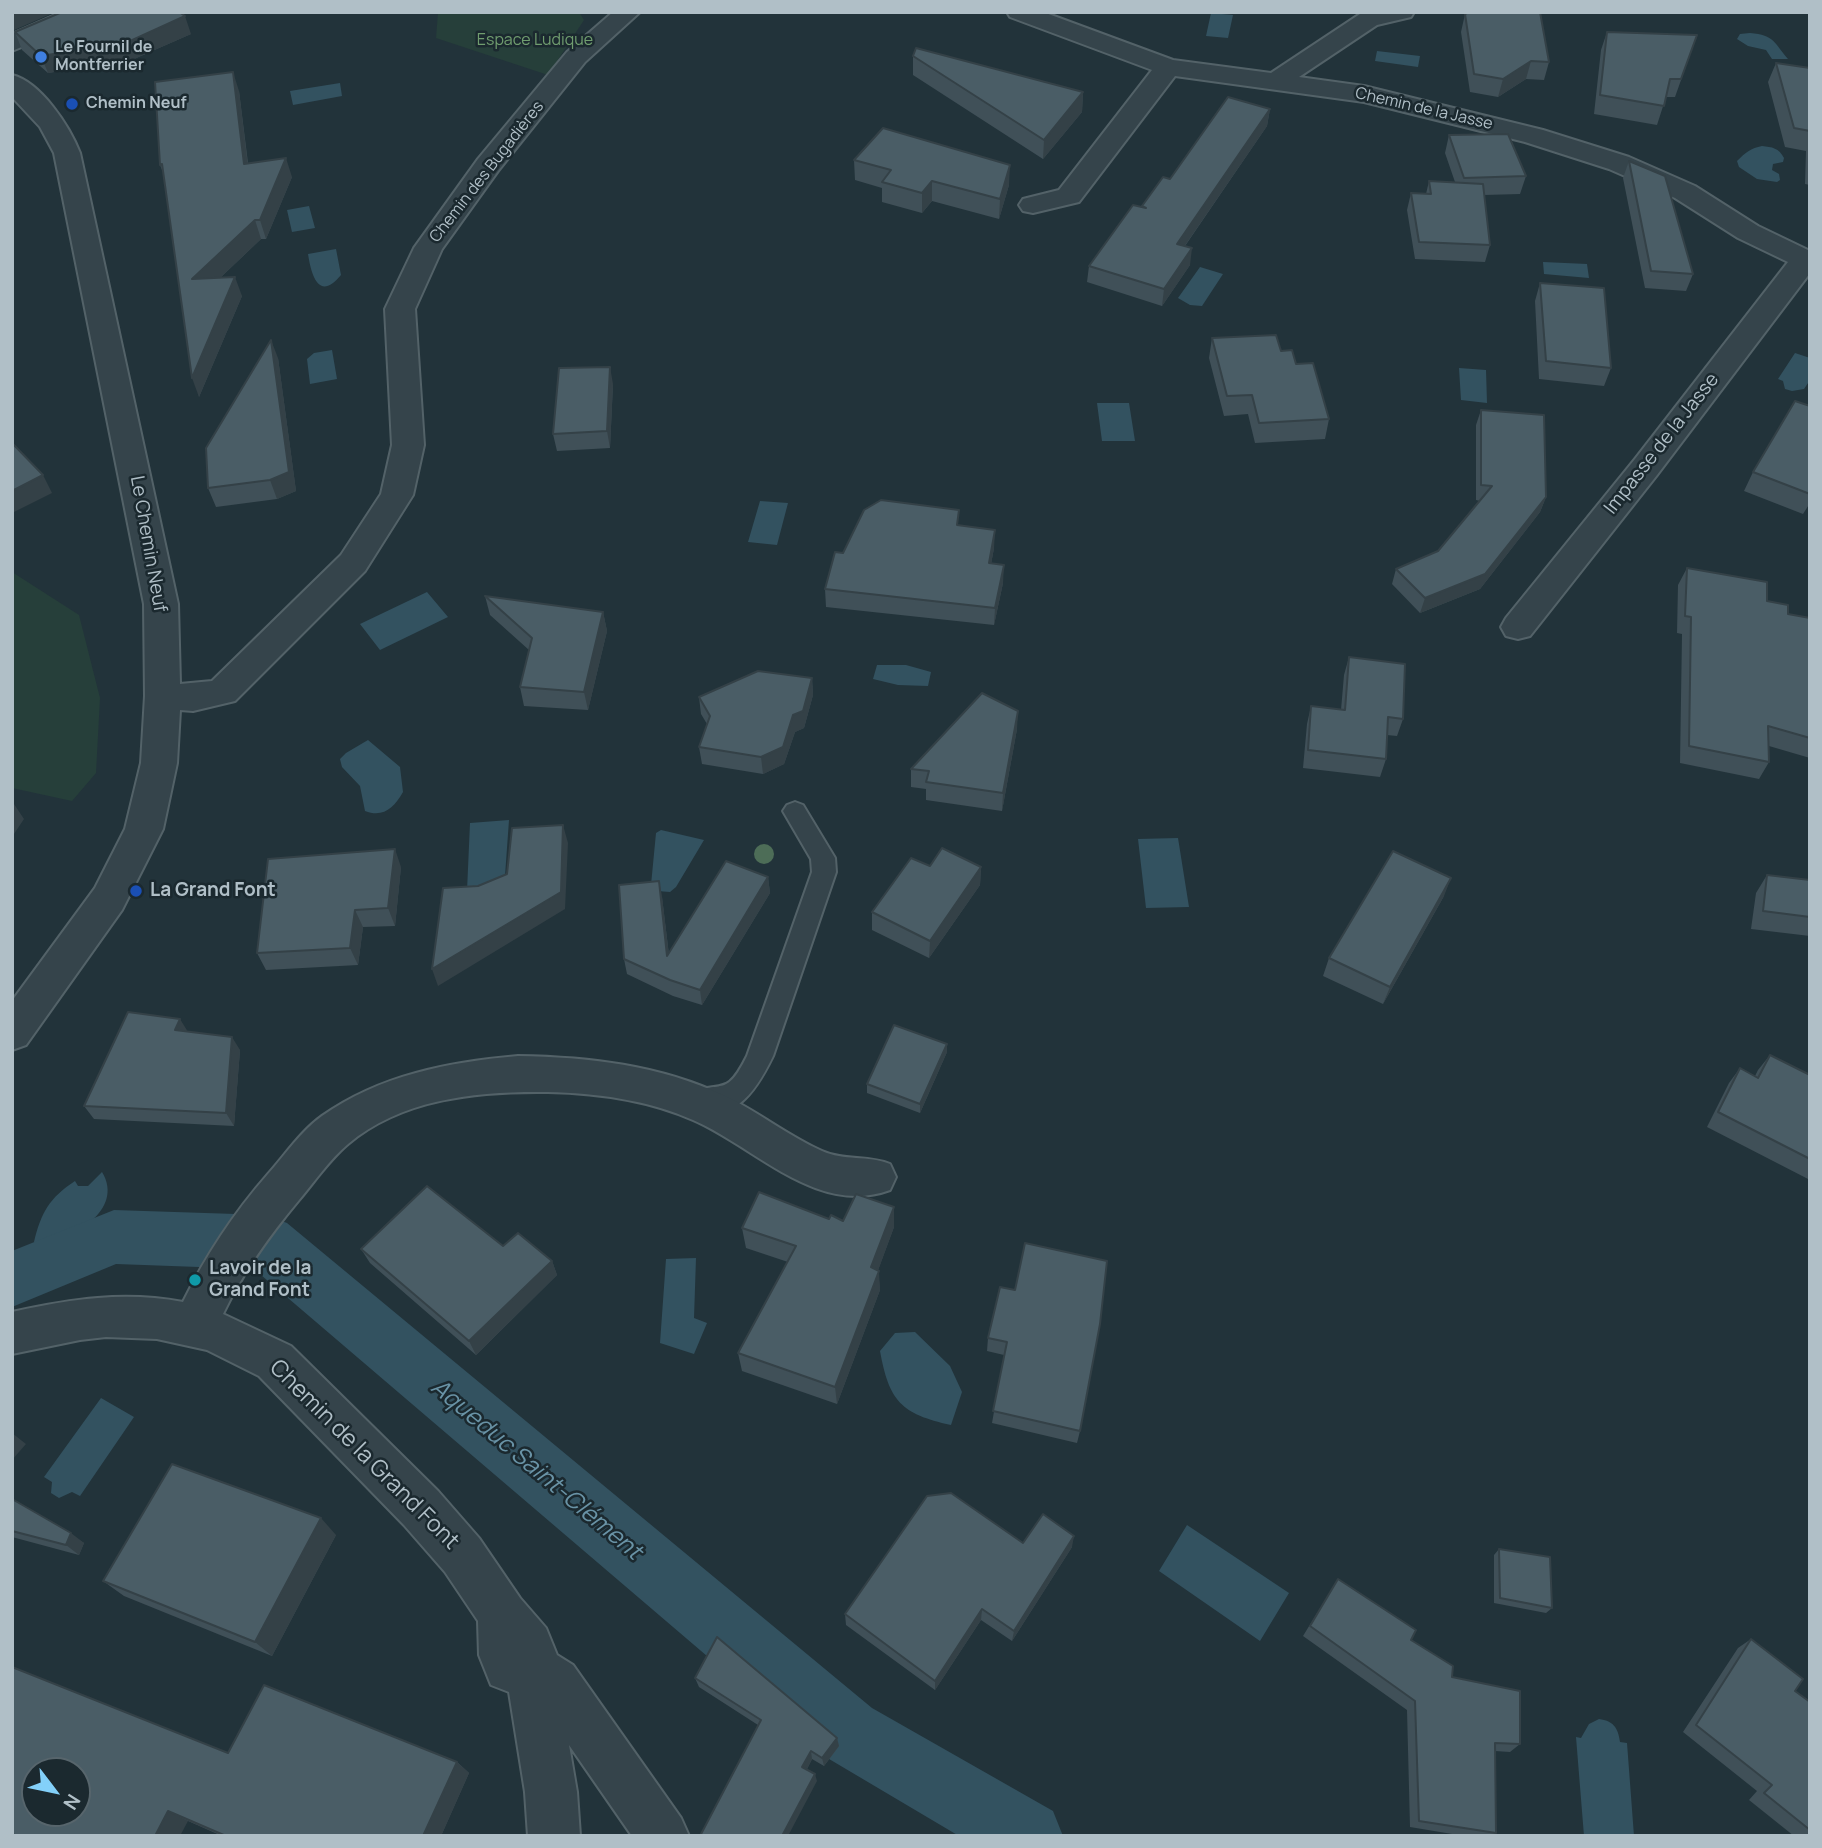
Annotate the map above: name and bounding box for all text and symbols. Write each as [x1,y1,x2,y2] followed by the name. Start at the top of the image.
[477,31,593,51] park label: Espace Ludique
[55,38,152,76] place label: Le Fournil de Montferrier
[33,49,49,65] marker: Le Fournil de Montferrier
[1353,84,1495,134] street label: Chemin de la Jasse
[86,94,186,114] place label: Chemin Neuf
[64,96,80,112] marker: Chemin Neuf
[426,97,548,247] street label: Chemin des Bugadières
[1600,369,1724,519] street label: Impasse de la Jasse
[125,474,171,614] street label: Le Chemin Neuf
[150,880,276,902] place label: La Grand Font
[128,883,144,899] marker: La Grand Font
[209,1258,312,1302] place label: Lavoir de la Grand Font
[187,1272,203,1288] marker: Lavoir de la Grand Font
[263,1354,465,1556] street label: Chemin de la Grand Font
[425,1373,647,1567] water label: Aqueduc Saint-Clément
[21,1757,91,1827] north arrow
[57,1789,87,1815] text: N

